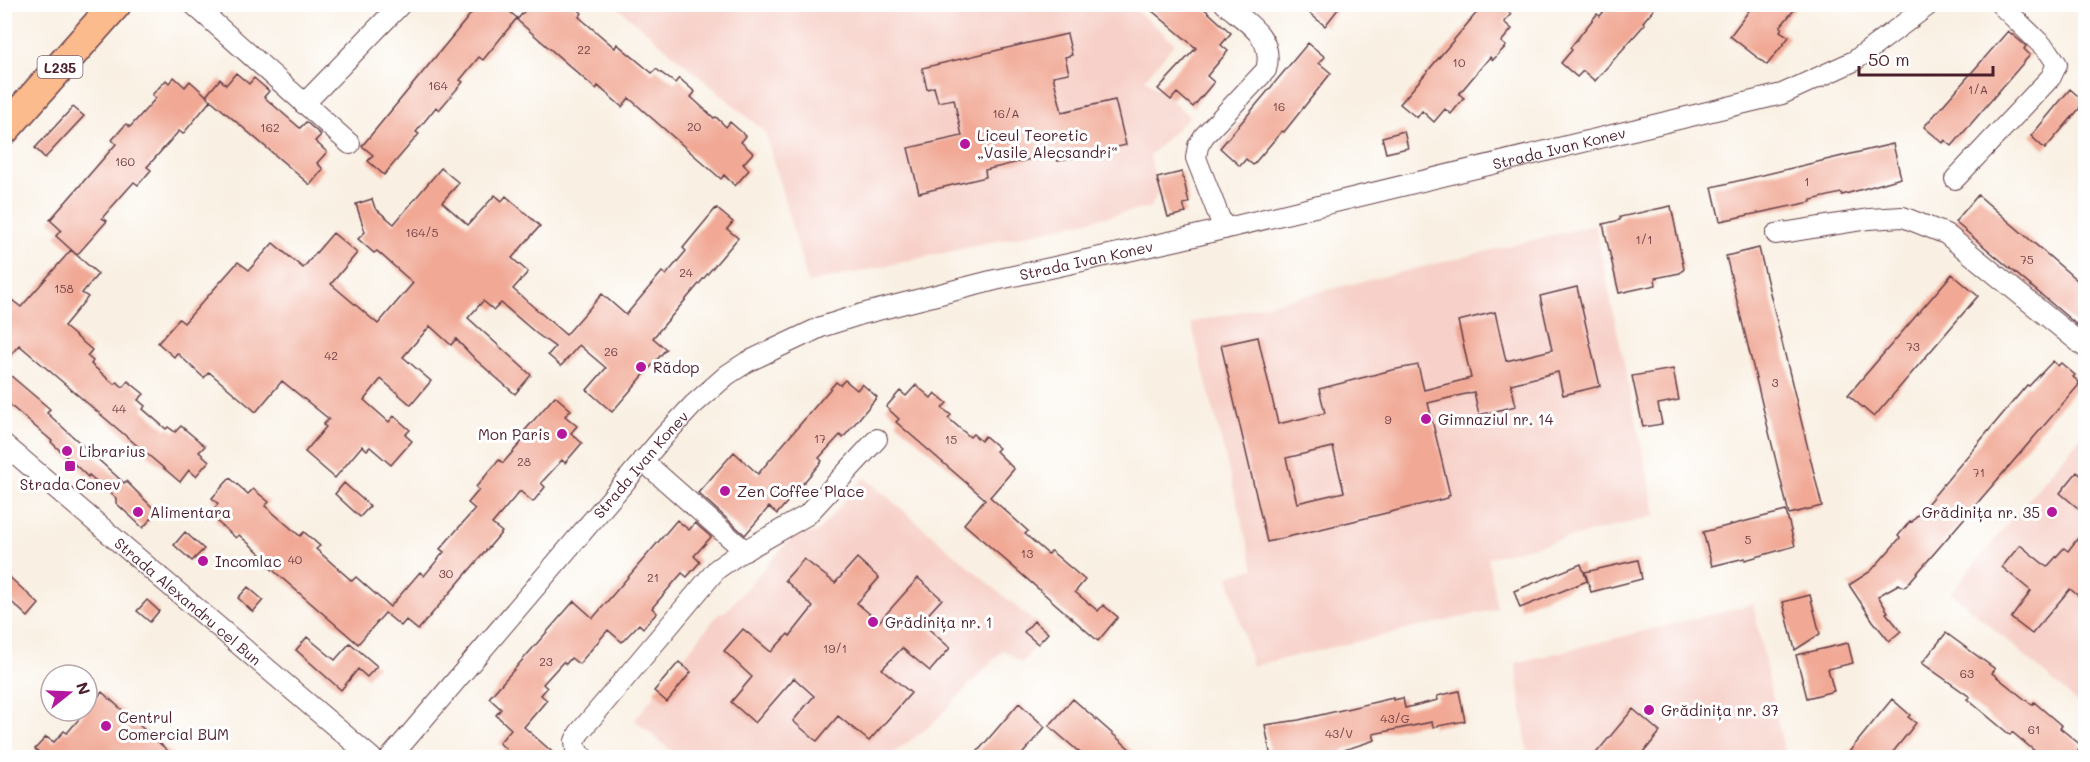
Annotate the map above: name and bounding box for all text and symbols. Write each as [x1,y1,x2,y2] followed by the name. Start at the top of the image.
[1859,39,1992,77] scale bar
[577,41,591,57] house number: 22
[1868,47,1910,71] text: 50 m
[1453,54,1466,70] house number: 10
[38,56,82,78] road number: L235
[428,77,448,93] house number: 164
[1968,81,1988,97] house number: 1/A
[1273,98,1285,114] house number: 16
[992,105,1020,121] house number: 16/A
[687,118,702,134] house number: 20
[260,119,280,135] house number: 162
[1491,122,1628,174] street label: Strada Ivan Konev
[977,125,1118,162] place label: Liceul Teoretic „Vasile Alecsandri“
[958,137,972,151] marker: Liceul Teoretic „Vasile Alecsandri“
[115,153,136,169] house number: 160
[1804,173,1810,189] house number: 1
[406,224,438,240] house number: 164/5
[1635,231,1653,247] house number: 1/1
[1018,236,1155,284] street label: Strada Ivan Konev
[2020,251,2034,267] house number: 75
[679,264,693,280] house number: 24
[54,280,74,296] house number: 158
[1906,338,1920,354] house number: 73
[604,343,618,359] house number: 26
[324,347,338,363] house number: 42
[653,357,700,377] place label: Rădop
[634,360,648,374] marker: Rădop
[1771,374,1779,390] house number: 3
[112,400,126,416] house number: 44
[588,406,693,522] street label: Strada Ivan Konev
[1438,409,1554,429] place label: Gimnaziul nr. 14
[1384,411,1392,427] house number: 9
[1419,412,1433,426] marker: Gimnaziul nr. 14
[478,424,550,444] place label: Mon Paris
[555,427,569,441] marker: Mon Paris
[814,430,826,446] house number: 17
[945,431,957,447] house number: 15
[79,441,146,461] place label: Librarius
[60,444,74,458] marker: Librarius
[517,453,531,469] house number: 28
[63,459,77,473] marker: Strada Conev
[1973,464,1985,480] house number: 71
[20,474,120,494] place label: Strada Conev
[737,481,865,501] place label: Zen Coffee Place
[718,484,732,498] marker: Zen Coffee Place
[150,502,231,522] place label: Alimentara
[1922,502,2040,523] place label: Grădinița nr. 35
[131,505,145,519] marker: Alimentara
[2045,505,2059,519] marker: Grădinița nr. 35
[1745,531,1752,547] house number: 5
[110,533,266,669] street label: Strada Alexandru cel Bun
[1021,545,1033,561] house number: 13
[215,551,282,571] place label: Incomlac
[288,551,303,567] house number: 40
[196,554,210,568] marker: Incomlac
[439,565,454,581] house number: 30
[647,569,659,585] house number: 21
[885,612,993,633] place label: Grădinița nr. 1
[866,615,880,629] marker: Grădinița nr. 1
[823,640,847,656] house number: 19/1
[539,653,553,669] house number: 23
[39,663,99,723] north arrow
[1960,665,1974,681] house number: 63
[72,679,96,697] text: N
[1661,700,1779,721] place label: Grădinița nr. 37
[1642,703,1656,717] marker: Grădinița nr. 37
[118,707,229,744] place label: Centrul Comercial BUM
[1380,710,1410,726] house number: 43/G
[99,719,113,733] marker: Centrul Comercial BUM
[2028,721,2040,737] house number: 61
[1325,725,1353,741] house number: 43/V

